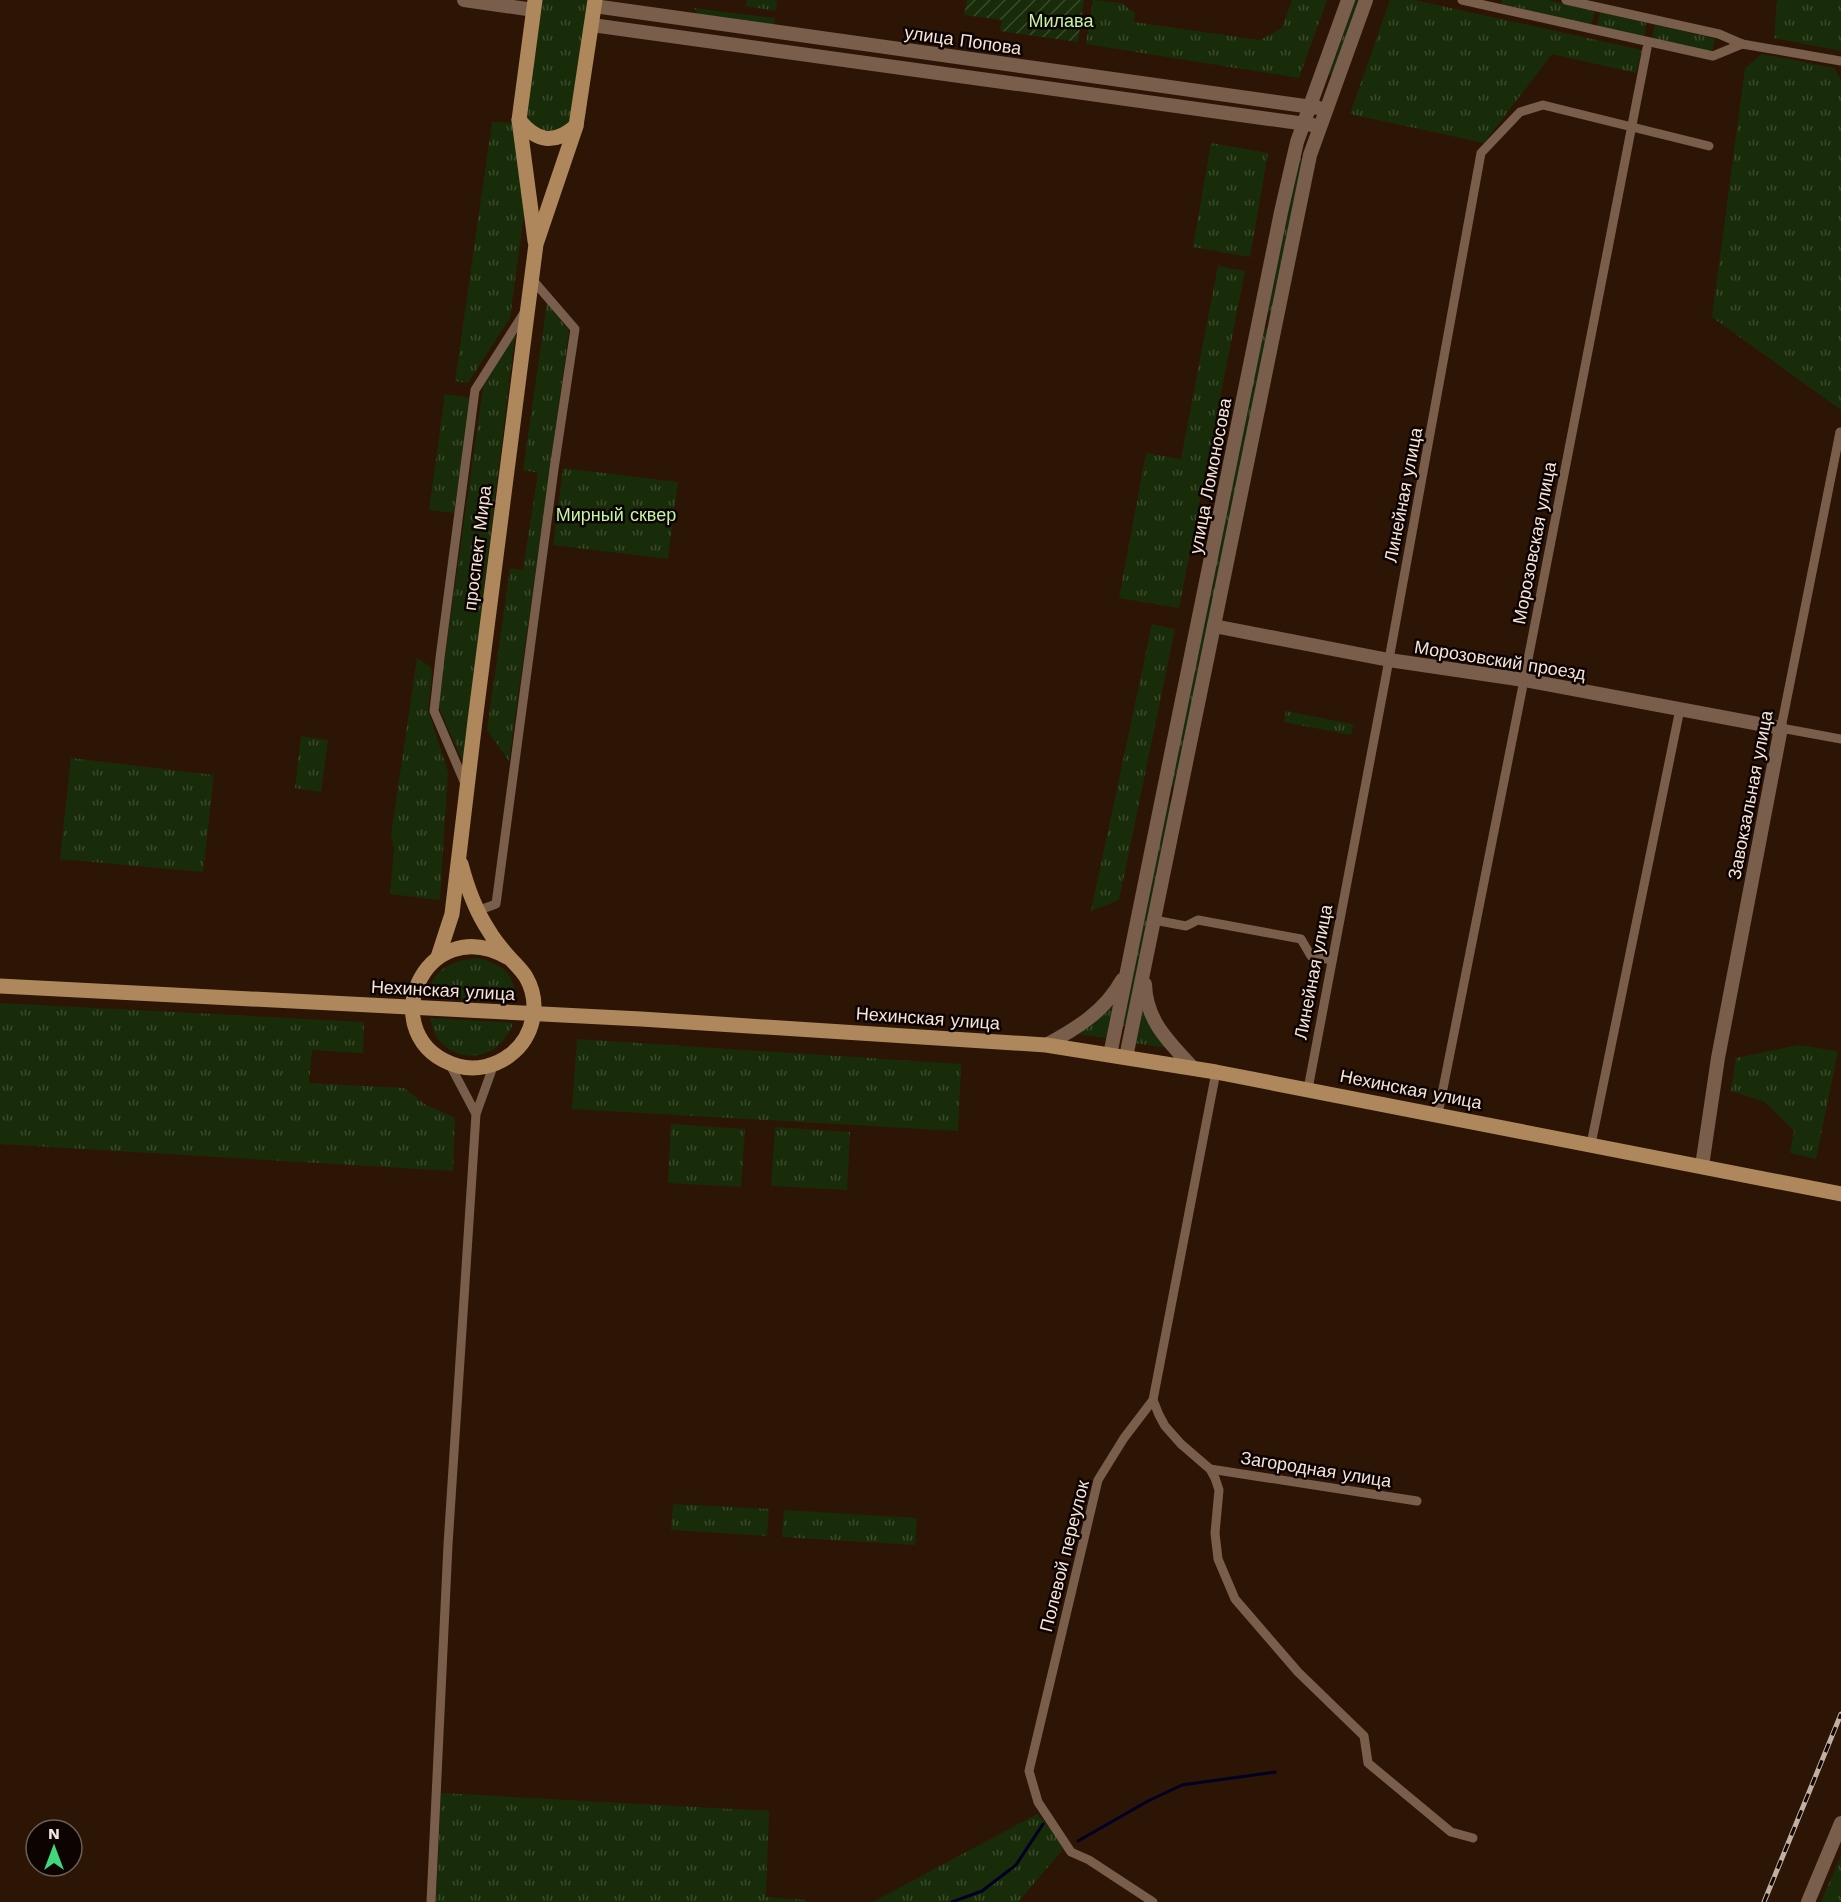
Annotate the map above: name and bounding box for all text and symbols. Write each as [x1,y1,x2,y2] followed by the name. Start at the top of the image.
[1029,10,1094,31] park label: Милава
[903,21,1024,59] street label: улица Попова
[1185,395,1236,556] street label: улица Ломоносова
[1380,425,1427,564] street label: Линейная улица
[1508,459,1560,626] street label: Морозовская улица
[459,483,495,612] street label: проспект Мира
[556,504,676,525] park label: Мирный сквер
[1413,636,1588,684] street label: Морозовский проезд
[1723,708,1777,881] street label: Завокзальная улица
[1290,902,1337,1041] street label: Линейная улица
[370,976,517,1004] street label: Нехинская улица
[855,1002,1002,1034] street label: Нехинская улица
[1338,1065,1485,1113] street label: Нехинская улица
[1239,1447,1394,1491] street label: Загородная улица
[1035,1478,1093,1634] street label: Полевой переулок
[24,1818,84,1878] north arrow
[48,1824,60,1843] text: N

